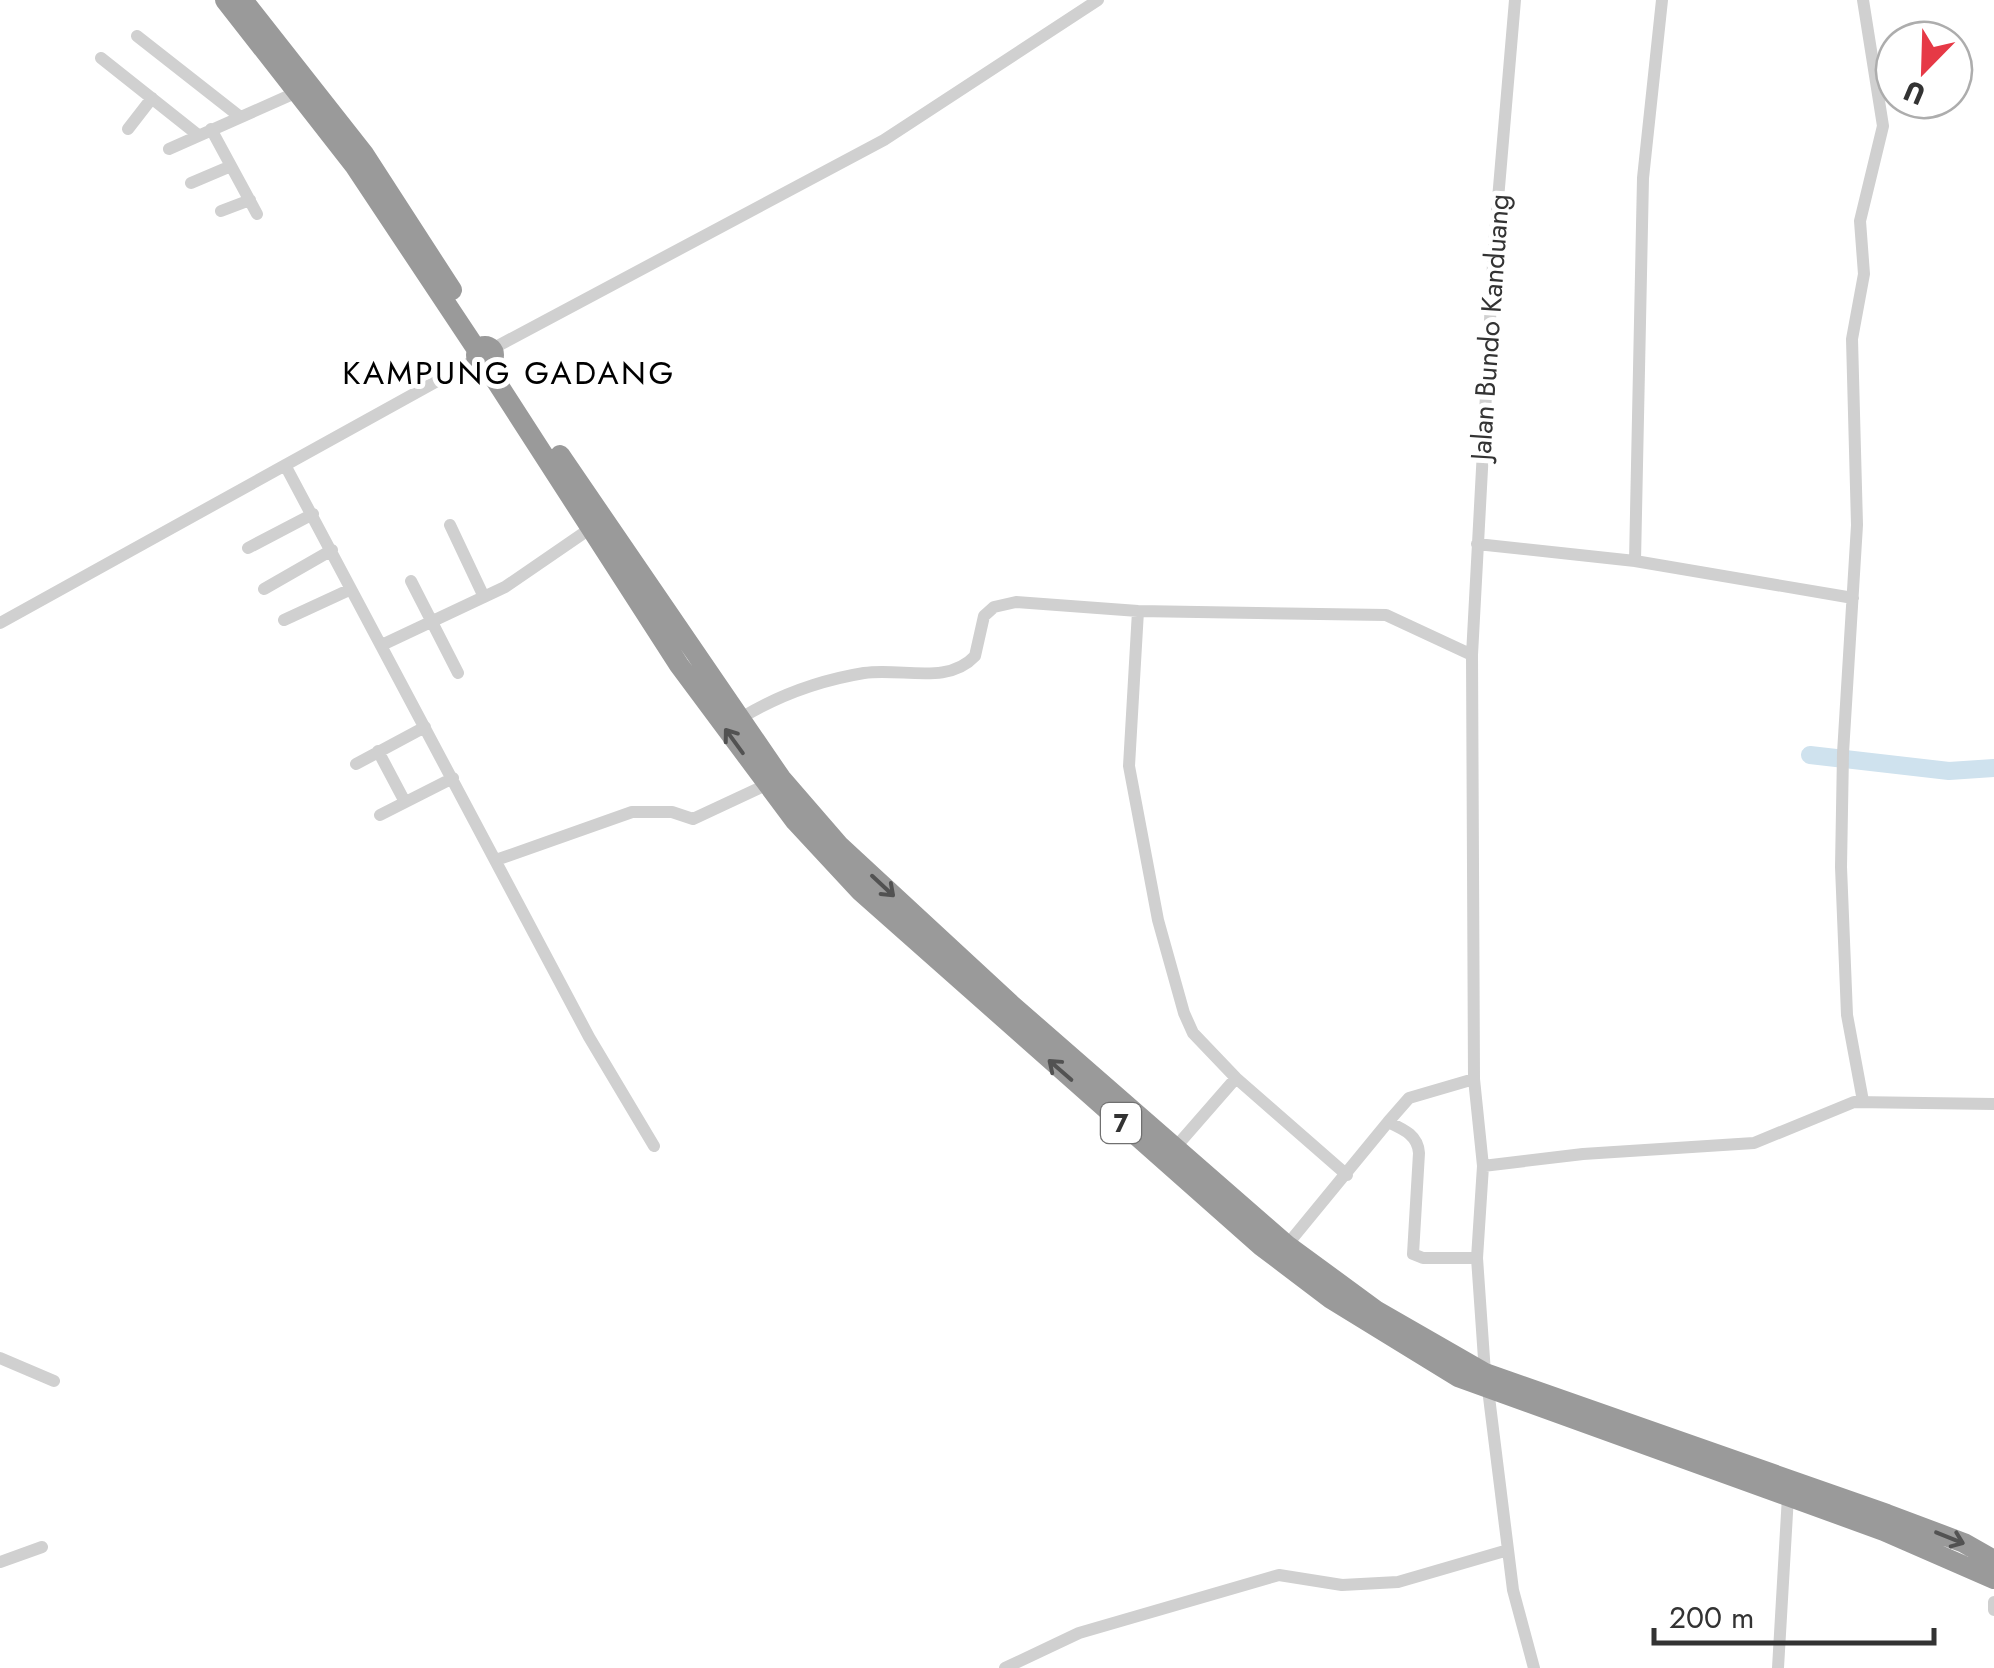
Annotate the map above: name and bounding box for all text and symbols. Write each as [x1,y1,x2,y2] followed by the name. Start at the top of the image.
[1874,20,1974,120] north arrow
[1897,70,1931,115] text: U
[1460,193,1520,465] street label: Jalan Bundo Kanduang
[342,350,676,396] district label: KAMPUNG GADANG
[723,727,744,755] one-way arrow
[870,874,895,897] one-way arrow
[1048,1058,1073,1081] one-way arrow
[1101,1103,1141,1143] road number: 7
[1934,1530,1965,1548] one-way arrow
[1654,1583,1934,1645] scale bar
[1669,1596,1754,1639] text: 200 m

